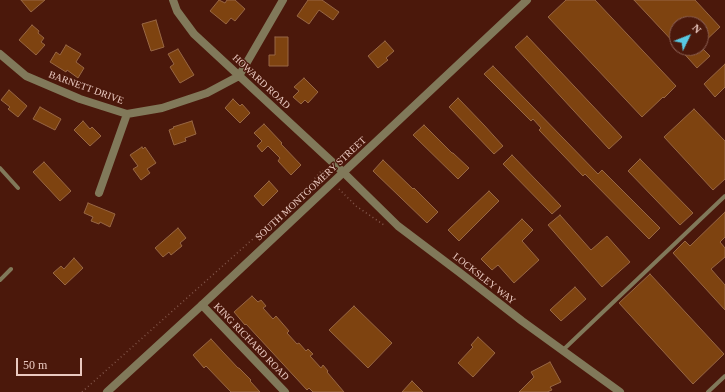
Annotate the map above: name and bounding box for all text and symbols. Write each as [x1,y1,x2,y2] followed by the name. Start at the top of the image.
[669,16,709,56] north arrow
[690,21,704,35] text: N
[230,52,292,112] street label: HOWARD ROAD
[47,69,125,107] street label: BARNETT DRIVE
[253,134,369,244] street label: SOUTH MONTGOMERY STREET
[450,251,518,307] street label: LOCKSLEY WAY
[211,301,291,383] street label: KING RICHARD ROAD
[18,350,84,376] scale bar
[23,358,47,372] text: 50 m

